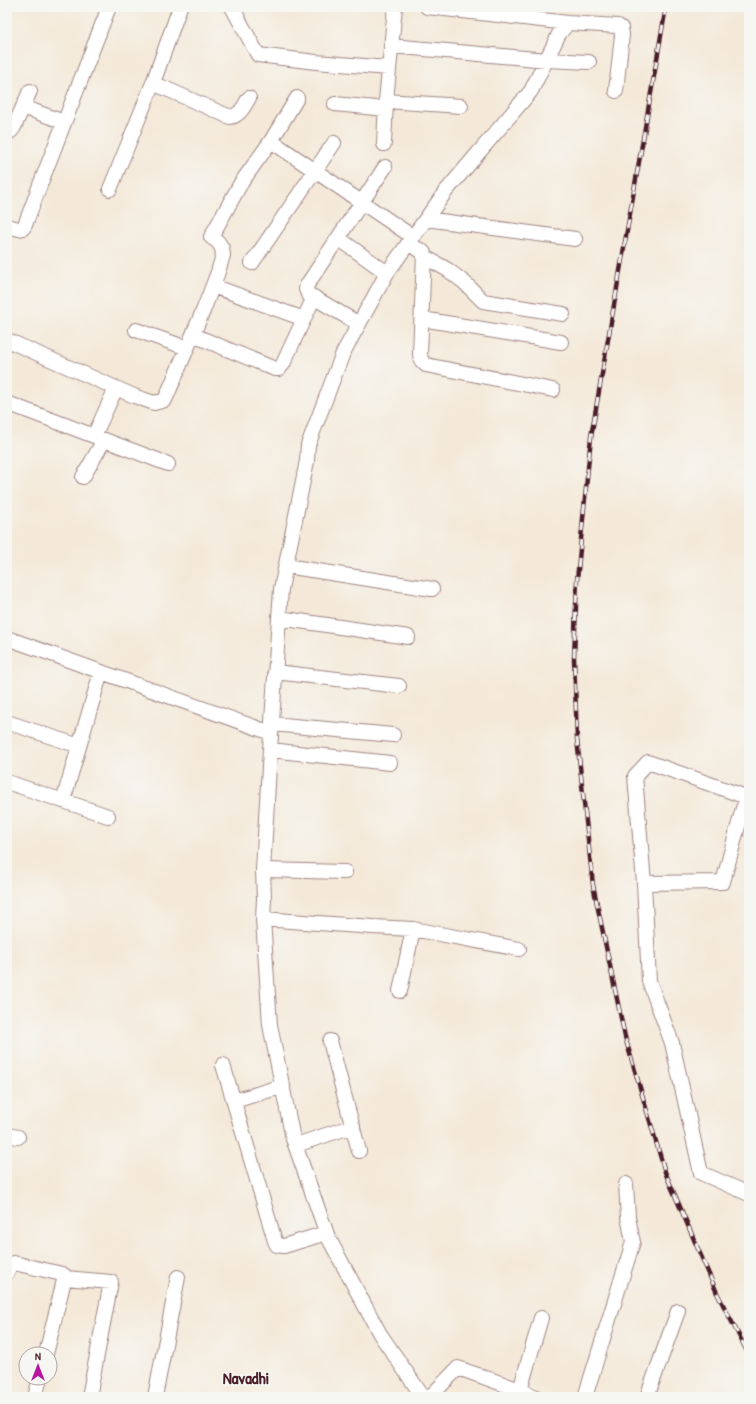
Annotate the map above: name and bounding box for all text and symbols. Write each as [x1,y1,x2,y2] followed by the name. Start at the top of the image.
[18,1346,58,1386] north arrow
[35,1349,41,1363] text: N
[223,1366,269,1389] district label: Navadhi

